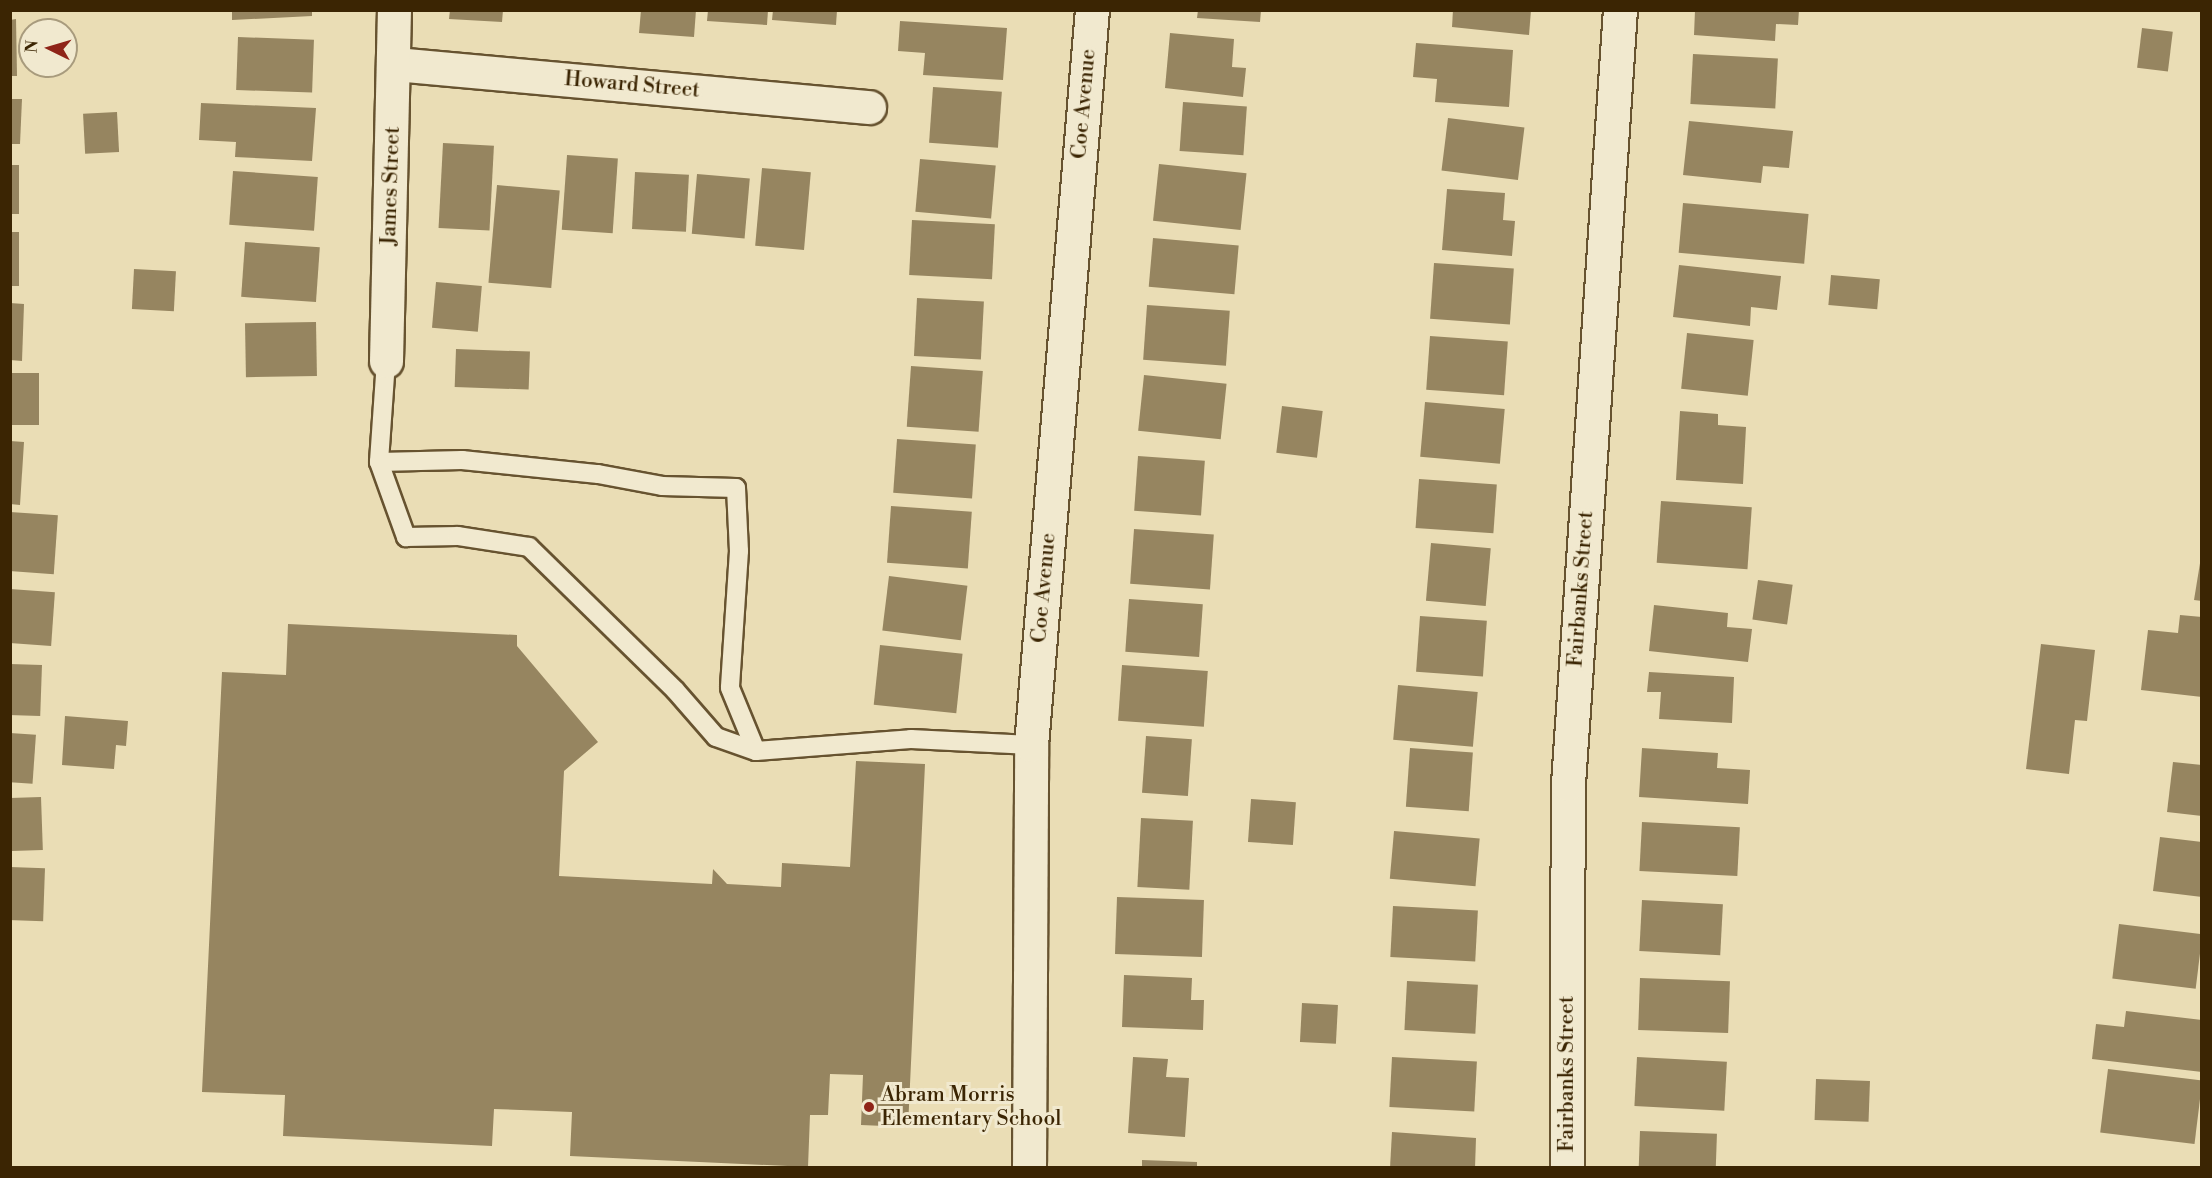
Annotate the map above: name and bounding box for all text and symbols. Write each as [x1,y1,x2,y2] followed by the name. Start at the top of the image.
[18,18,78,78] north arrow
[22,39,43,54] text: N
[1067,48,1101,160] street label: Coe Avenue
[563,67,701,103] street label: Howard Street
[376,126,406,246] street label: James Street
[1563,510,1599,668] street label: Fairbanks Street
[1027,532,1061,644] street label: Coe Avenue
[1554,996,1580,1152] street label: Fairbanks Street
[881,1082,1061,1132] place label: Abram Morris Elementary School
[862,1100,876,1114] marker: Abram Morris Elementary School

